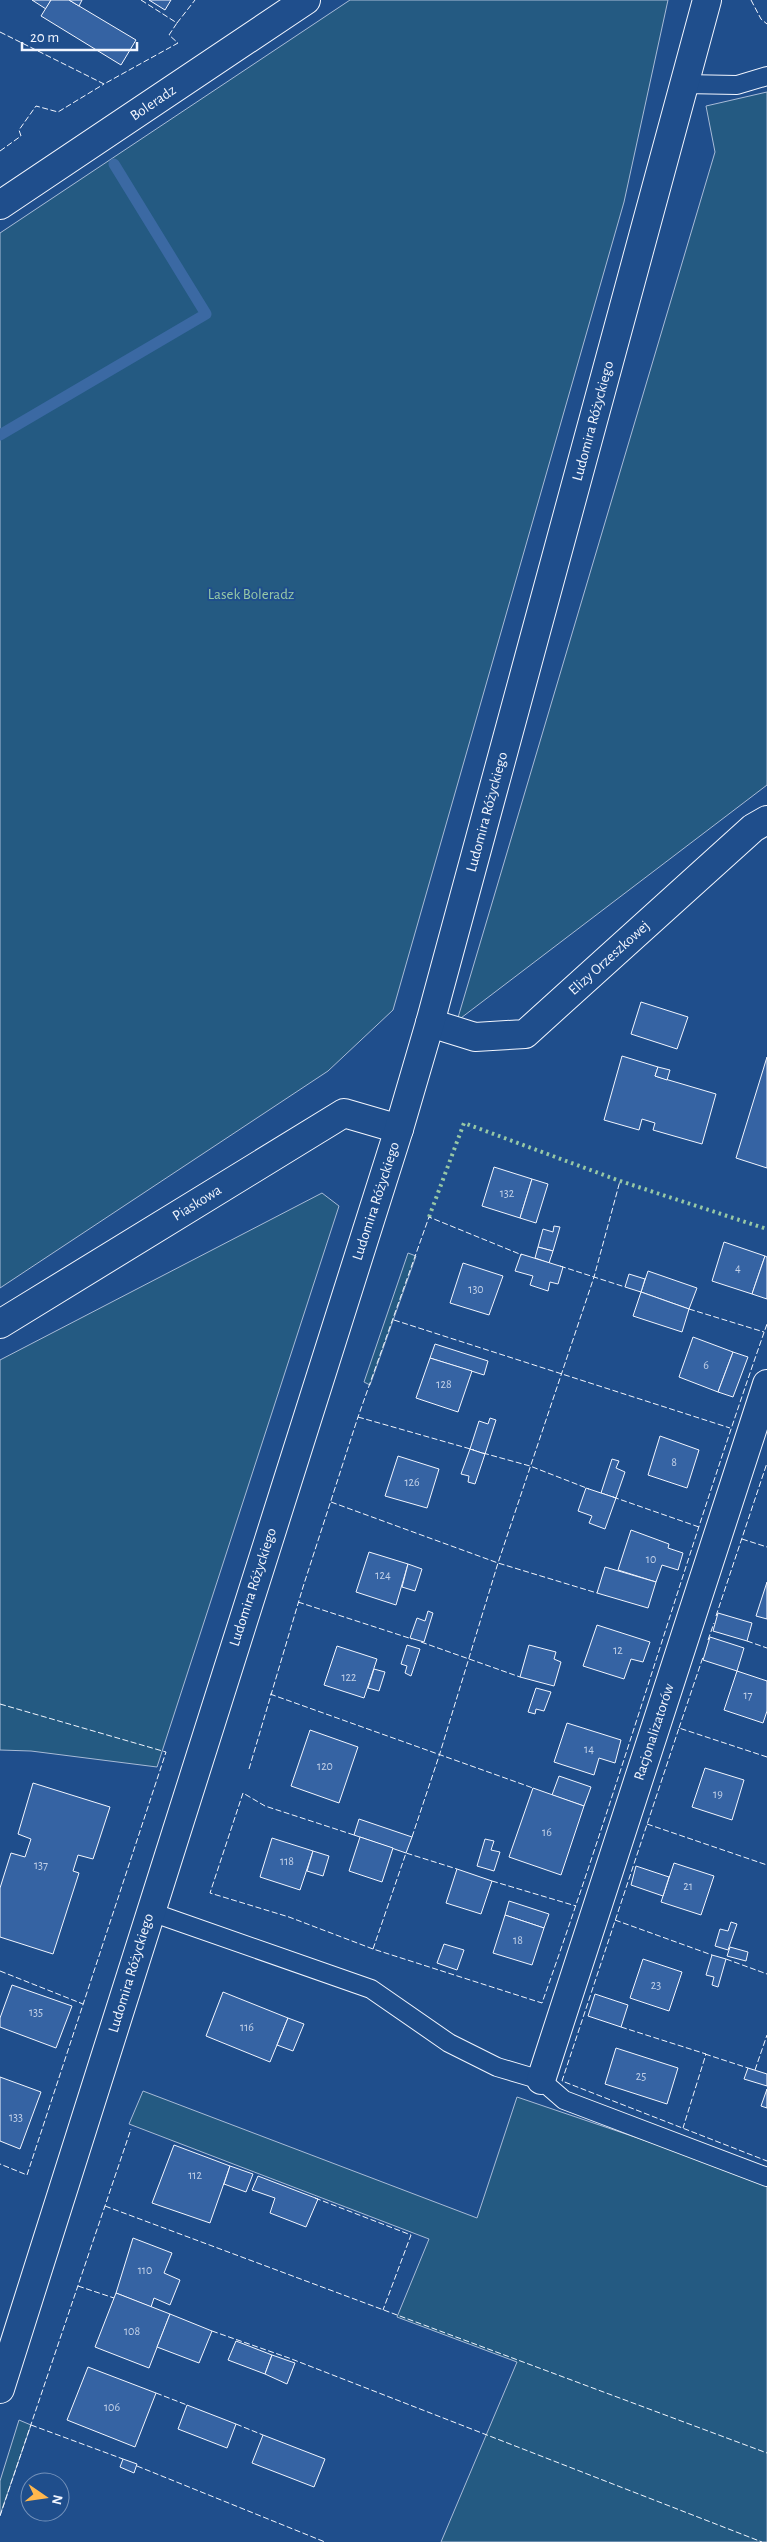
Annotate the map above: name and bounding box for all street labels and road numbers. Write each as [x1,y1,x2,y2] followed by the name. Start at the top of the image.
[127,82,179,124] street label: Boleradz
[570,359,616,483] street label: Ludomira Różyckiego
[464,750,510,874] street label: Ludomira Różyckiego
[566,918,652,998] street label: Elizy Orzeszkowej
[350,1140,402,1262] street label: Ludomira Różyckiego
[170,1182,224,1224] street label: Piaskowa
[227,1526,279,1648] street label: Ludomira Różyckiego
[631,1682,677,1782] street label: Racjonalizatorów
[106,1912,156,2034] street label: Ludomira Różyckiego

